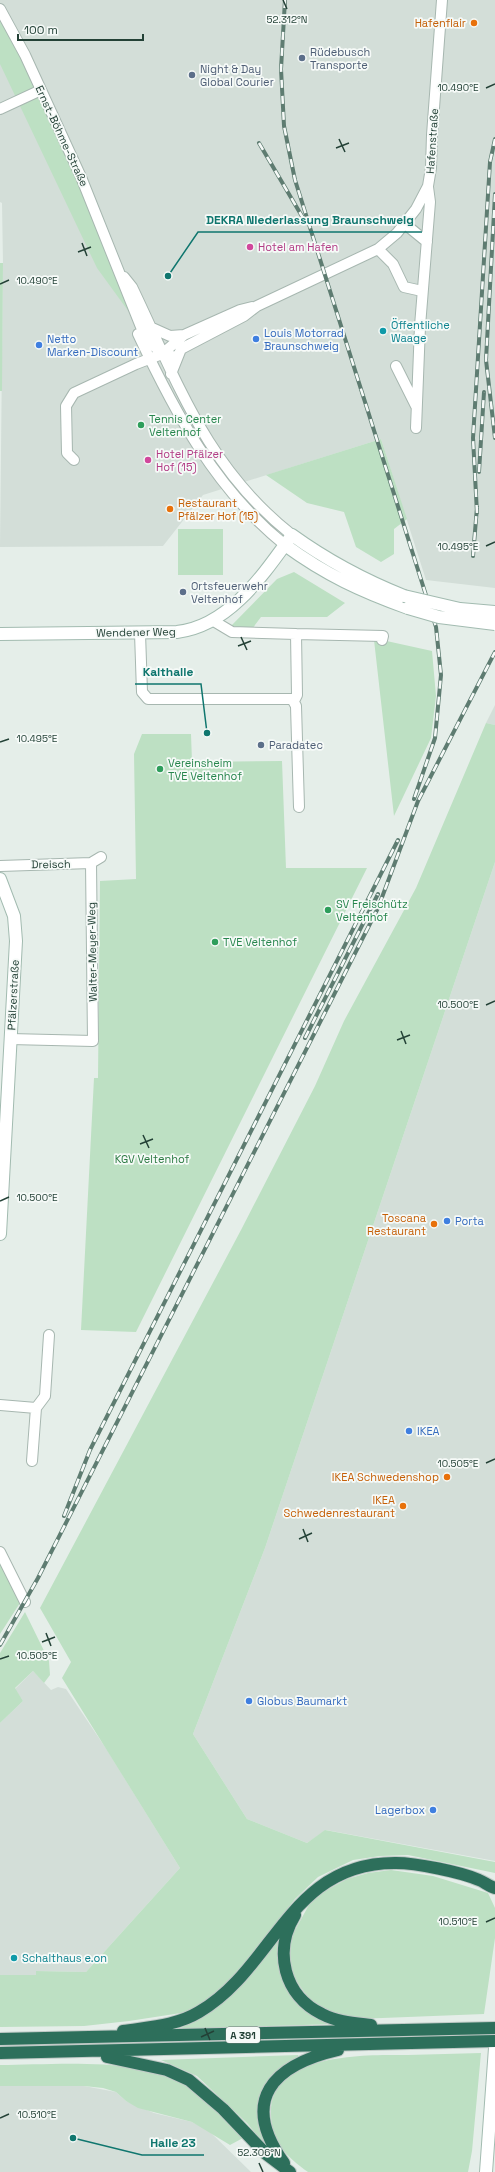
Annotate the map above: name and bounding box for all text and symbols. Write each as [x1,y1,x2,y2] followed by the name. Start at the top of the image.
[266,13,308,26] text: 52.312°N
[18,16,143,42] scale bar
[415,16,466,30] place label: Hafenflair
[469,18,479,28] marker: Hafenflair
[24,22,58,38] text: 100 m
[310,45,370,72] place label: Rüdebusch Transporte
[297,53,307,63] marker: Rüdebusch Transporte
[200,62,274,89] place label: Night & Day Global Courier
[187,70,197,80] marker: Night & Day Global Courier
[437,81,479,94] text: 10.490°E
[32,83,92,189] street label: Ernst-Böhme-Straße
[423,108,441,174] street label: Hafenstraße
[198,208,422,232] callout: DEKRA Niederlassung Braunschweig
[206,212,414,228] text: DEKRA Niederlassung Braunschweig
[258,240,338,254] place label: Hotel am Hafen
[245,242,255,252] marker: Hotel am Hafen
[16,274,58,287] text: 10.490°E
[391,317,450,345] place label: Öffentliche Waage
[264,326,344,353] place label: Louis Motorrad Braunschweig
[378,326,388,336] marker: Öffentliche Waage
[47,332,138,359] place label: Netto Marken-Discount
[251,334,261,344] marker: Louis Motorrad Braunschweig
[34,340,44,350] marker: Netto Marken-Discount
[149,412,221,439] place label: Tennis Center Veltenhof
[136,420,146,430] marker: Tennis Center Veltenhof
[156,447,223,474] place label: Hotel Pfälzer Hof (15)
[143,455,153,465] marker: Hotel Pfälzer Hof (15)
[178,496,258,523] place label: Restaurant Pfälzer Hof (15)
[165,504,175,514] marker: Restaurant Pfälzer Hof (15)
[438,540,479,553] text: 10.495°E
[191,579,268,606] place label: Ortsfeuerwehr Veltenhof
[178,587,188,597] marker: Ortsfeuerwehr Veltenhof
[96,624,176,640] street label: Wendener Weg
[135,660,201,684] callout: Kalthalle
[143,664,193,680] text: Kalthalle
[17,732,58,745] text: 10.495°E
[269,738,323,752] place label: Paradatec
[256,740,266,750] marker: Paradatec
[168,756,242,783] place label: Vereinsheim TVE Veltenhof
[155,764,165,774] marker: Vereinsheim TVE Veltenhof
[31,857,71,871] street label: Dreisch
[336,897,408,924] place label: SV Freischütz Veltenhof
[84,902,100,1002] street label: Walter-Meyer-Weg
[323,905,333,915] marker: SV Freischütz Veltenhof
[223,935,297,949] place label: TVE Veltenhof
[210,937,220,947] marker: TVE Veltenhof
[4,959,22,1031] street label: Pfälzerstraße
[437,998,479,1011] text: 10.500°E
[115,1152,189,1166] park label: KGV Veltenhof
[16,1191,58,1204] text: 10.500°E
[367,1211,427,1238] place label: Toscana Restaurant
[455,1214,484,1228] place label: Porta
[442,1216,452,1226] marker: Porta
[429,1219,439,1229] marker: Toscana Restaurant
[417,1424,440,1438] place label: IKEA
[404,1426,414,1436] marker: IKEA
[438,1457,479,1470] text: 10.505°E
[332,1470,439,1484] place label: IKEA Schwedenshop
[442,1472,452,1482] marker: IKEA Schwedenshop
[283,1493,395,1520] place label: IKEA Schwedenrestaurant
[398,1501,408,1511] marker: IKEA Schwedenrestaurant
[17,1649,58,1662] text: 10.505°E
[257,1694,347,1708] place label: Globus Baumarkt
[244,1696,254,1706] marker: Globus Baumarkt
[375,1803,425,1817] place label: Lagerbox
[428,1805,438,1815] marker: Lagerbox
[439,1915,478,1928] text: 10.510°E
[22,1951,107,1965] place label: Schalthaus e.on
[9,1953,19,1963] marker: Schalthaus e.on
[226,2027,260,2043] road number: A 391
[18,2108,57,2121] text: 10.510°E
[142,2131,204,2155] callout: Halle 23
[150,2135,196,2151] text: Halle 23
[237,2146,281,2159] text: 52.306°N

